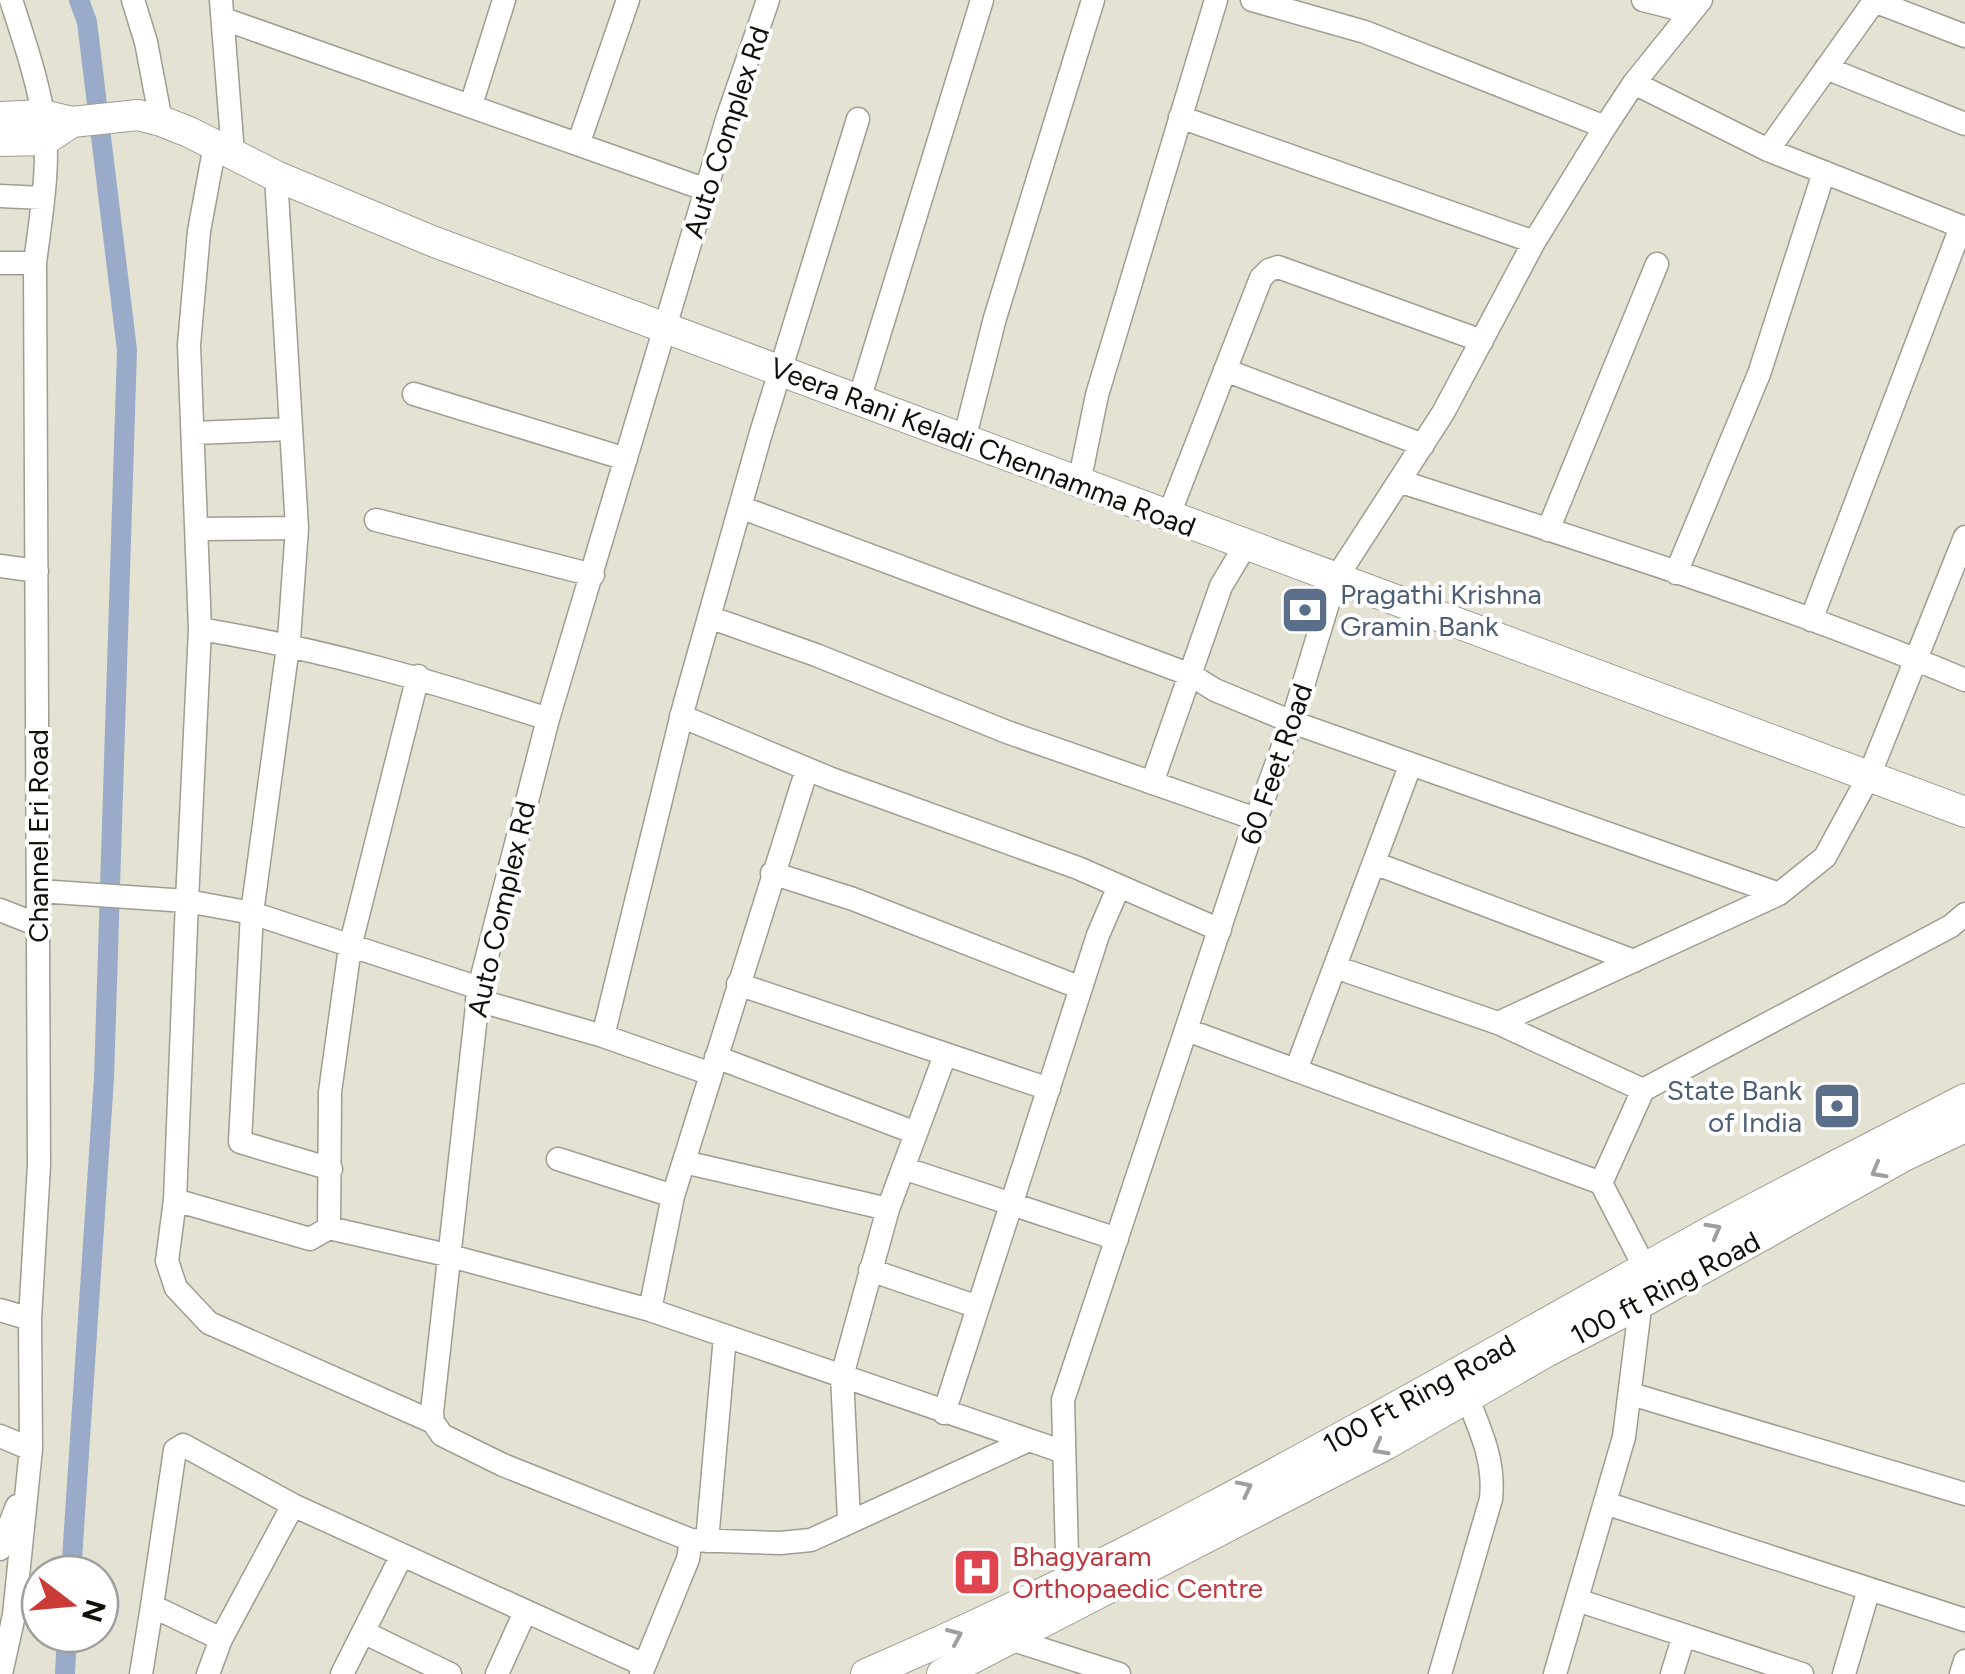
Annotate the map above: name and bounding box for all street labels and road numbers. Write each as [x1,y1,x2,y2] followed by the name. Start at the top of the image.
[676,22,776,242] street label: Auto Complex Rd
[766,350,1200,544] street label: Veera Rani Keladi Chennamma Road
[1233,679,1319,849] street label: 60 Feet Road
[21,729,55,943] street label: Channel Eri Road
[460,798,542,1020] street label: Auto Complex Rd
[1564,1224,1766,1352] street label: 100 ft Ring Road
[1317,1327,1521,1461] street label: 100 Ft Ring Road

